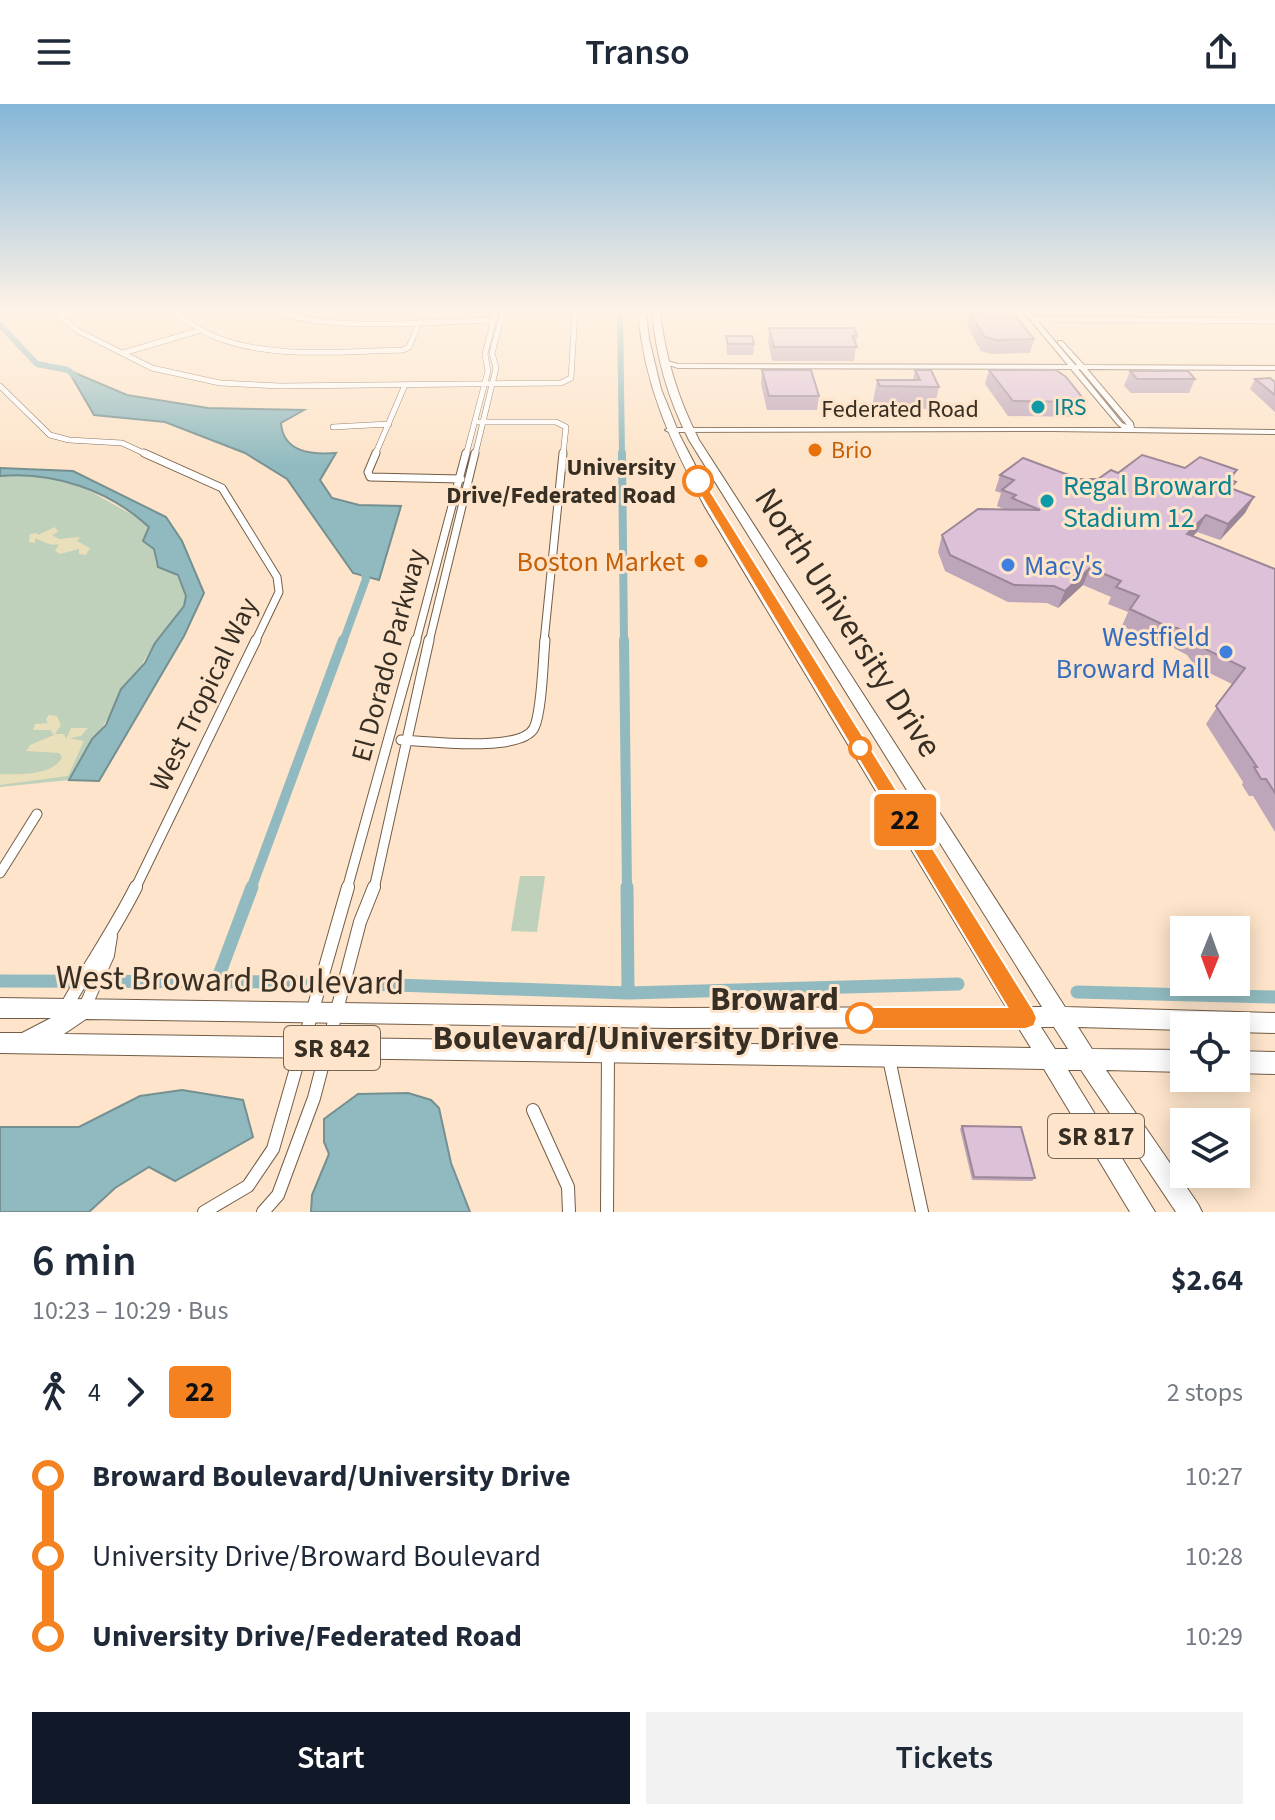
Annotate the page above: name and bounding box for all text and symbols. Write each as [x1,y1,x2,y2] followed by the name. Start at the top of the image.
[585,27,690,78] text: Transo
[32,30,76,74] icon: menu
[1199,30,1243,74] icon: share
[1054,390,1086,425] place label: IRS
[821,392,979,427] street label: Federated Road
[1029,398,1047,416] marker: IRS
[831,433,872,468] place label: Brio
[806,441,824,459] marker: Brio
[446,450,676,513] place label: University Drive/Federated Road
[683,466,713,496] marker: University Drive/Federated Road
[1063,466,1233,538] place label: Regal Broward Stadium 12
[742,478,953,767] street label: North University Drive
[1038,492,1056,510] marker: Regal Broward Stadium 12
[516,542,686,582] place label: Boston Market
[341,544,437,766] street label: El Dorado Parkway
[1024,546,1103,586] place label: Macy's
[692,552,710,570] marker: Boston Market
[999,556,1017,574] marker: Macy's
[140,591,268,798] street label: West Tropical Way
[1056,617,1210,689] place label: Westfield Broward Mall
[1217,643,1235,661] marker: Westfield Broward Mall
[849,737,871,759] unlabelled marker
[869,794,941,846] line badge: 22
[890,800,920,840] text: 22
[1170,916,1250,996] north arrow
[1170,916,1250,1188] map controls
[55,953,405,1008] street label: West Broward Boulevard
[432,975,839,1063] place label: Broward Boulevard/University Drive
[846,1003,876,1033] marker: Broward Boulevard/University Drive
[1170,1012,1250,1092] button: locate
[284,1026,380,1070] road number: SR 842
[1170,1108,1250,1188] button: layers
[1048,1114,1144,1158] road number: SR 817
[32,1230,137,1293] text: 6 min
[1171,1259,1243,1302] text: $2.64
[32,1292,228,1329] text: 10:23 – 10:29 · Bus
[32,1370,76,1414] icon: walk
[113,1370,157,1414] icon: forward
[185,1372,215,1412] text: 22
[88,1374,101,1411] text: 4
[1167,1374,1243,1411] text: 2 stops
[92,1455,571,1498] text: Broward Boulevard/University Drive
[1185,1458,1243,1495] text: 10:27
[92,1535,541,1578] text: University Drive/Broward Boulevard
[1185,1538,1243,1575] text: 10:28
[92,1615,522,1658] text: University Drive/Federated Road
[1185,1618,1243,1655] text: 10:29
[32,1712,630,1804] button: Start
[646,1712,1243,1804] button: Tickets

